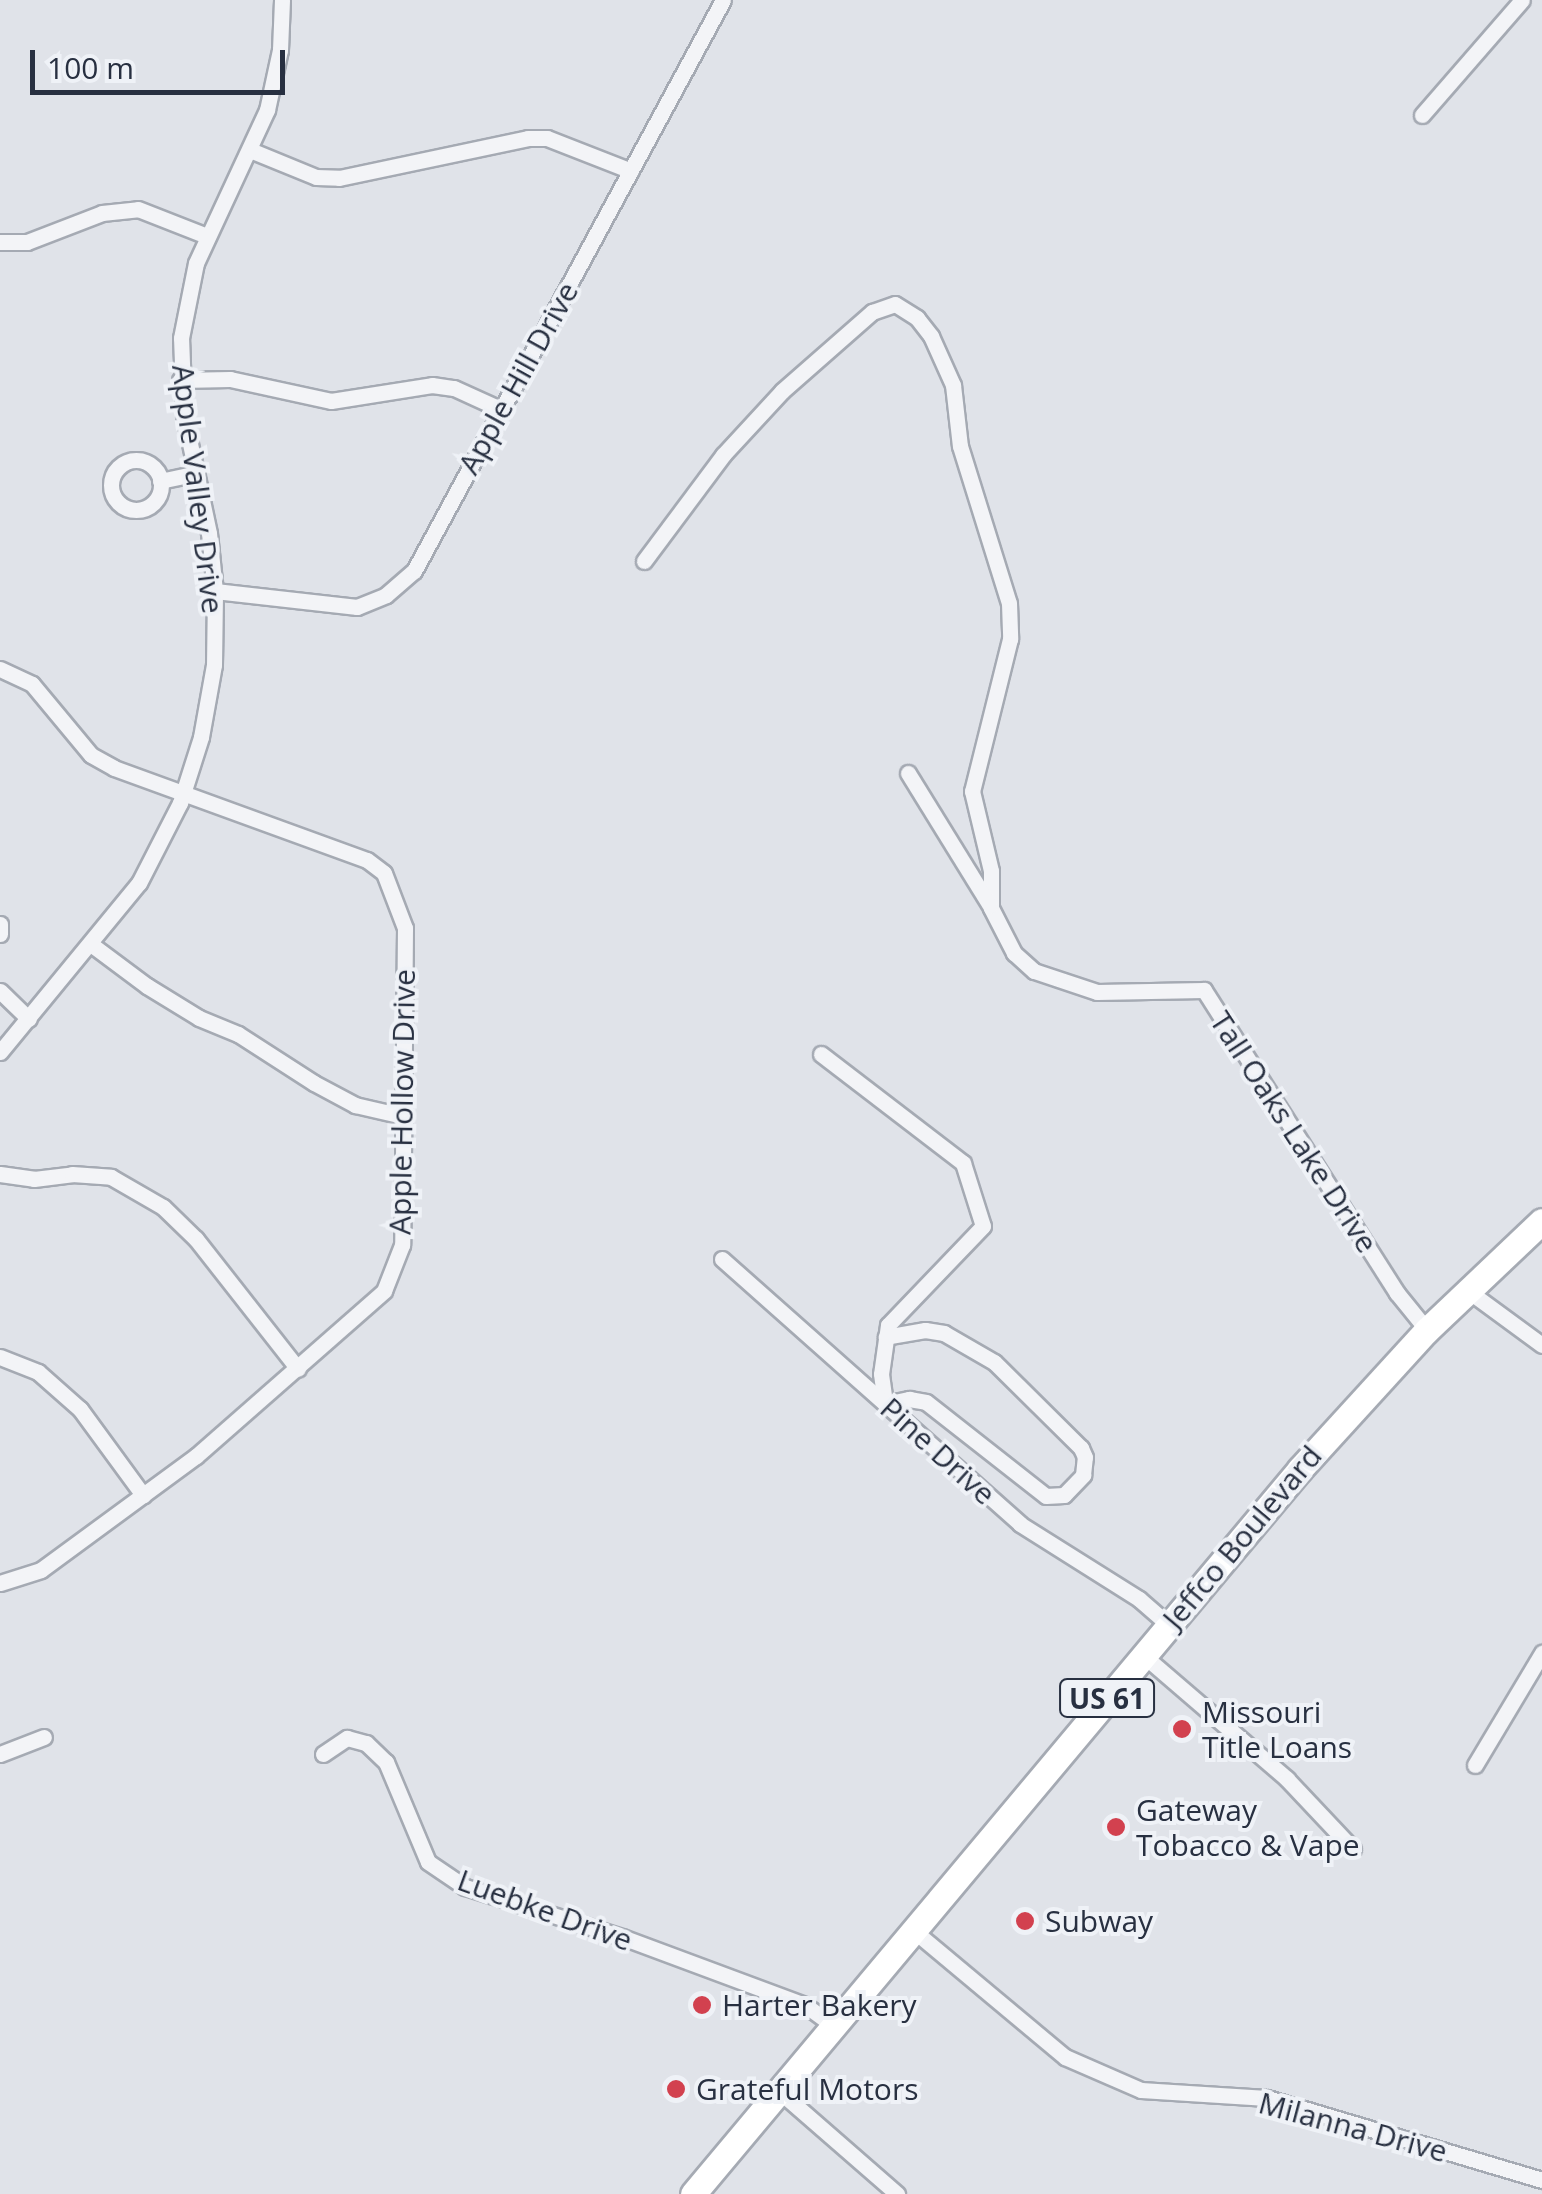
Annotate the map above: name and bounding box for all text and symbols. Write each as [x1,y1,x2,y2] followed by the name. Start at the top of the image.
[35,30,290,92] scale bar
[47,47,134,88] text: 100 m
[450,276,586,480] street label: Apple Hill Drive
[165,362,231,616] street label: Apple Valley Drive
[382,969,422,1235] street label: Apple Hollow Drive
[1203,1005,1385,1259] street label: Tall Oaks Lake Drive
[873,1390,1003,1512] street label: Pine Drive
[1155,1438,1329,1636] street label: Jeffco Boulevard
[1057,1675,1157,1721] road number: US 61
[1202,1694,1352,1764] place label: Missouri Title Loans
[1171,1718,1193,1740] marker: Missouri Title Loans
[1136,1792,1360,1862] place label: Gateway Tobacco & Vape
[1105,1816,1127,1838] marker: Gateway Tobacco & Vape
[453,1862,637,1958] street label: Luebke Drive
[1045,1903,1153,1939] place label: Subway
[1014,1910,1036,1932] marker: Subway
[722,1987,917,2023] place label: Harter Bakery
[691,1994,713,2016] marker: Harter Bakery
[696,2071,918,2107] place label: Grateful Motors
[665,2078,687,2100] marker: Grateful Motors
[1255,2085,1451,2169] street label: Milanna Drive

